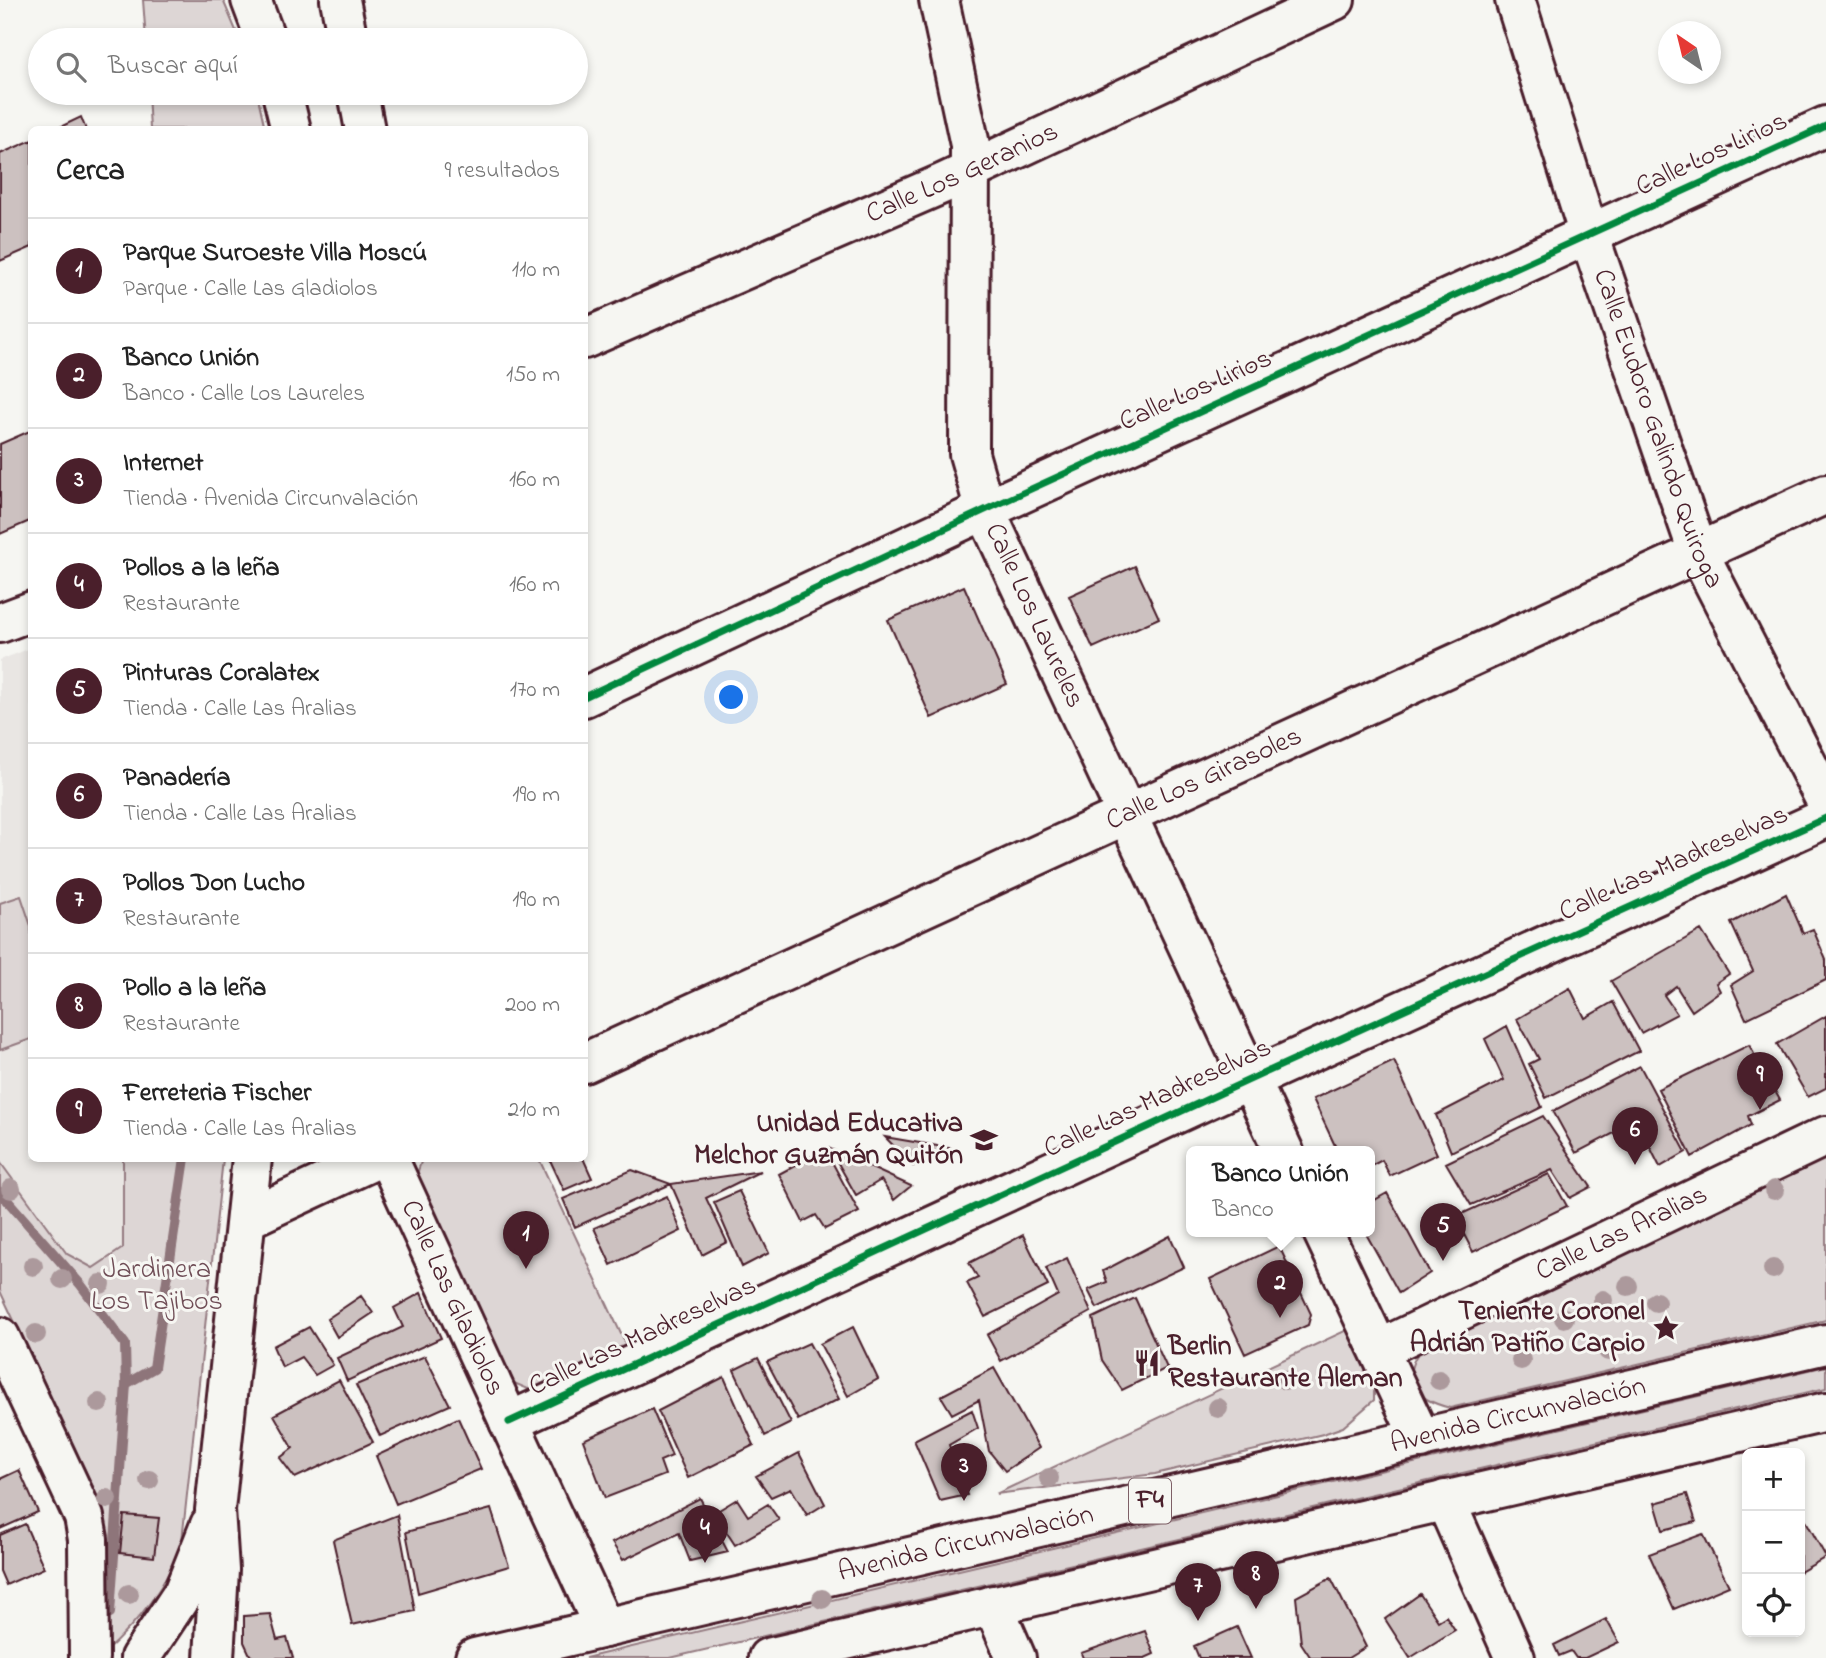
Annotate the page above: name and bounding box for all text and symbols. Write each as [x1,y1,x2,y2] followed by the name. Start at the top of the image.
[1658,21,1721,84] north arrow
[28,28,588,105] search box
[52,48,90,86] icon: search
[108,48,238,86] text: Buscar aquí
[1629,102,1795,208] street label: Calle Los Lirios
[860,112,1065,235] street label: Calle Los Geranios
[56,150,125,194] text: Cerca
[444,155,560,188] text: 9 resultados
[123,235,427,273] text: Parque SurOeste Villa Moscú
[75,254,83,287] text: 1
[512,254,560,287] text: 110 m
[1582,264,1734,596] street label: Calle Eudoro Galindo Quiroga
[123,273,378,306] text: Parque · Calle Las Gladiolos
[1113,339,1279,443] street label: Calle Los Lirios
[123,340,259,378] text: Banco Unión
[73,359,85,392] text: 2
[506,359,560,392] text: 150 m
[123,378,365,411] text: Banco · Calle Los Laureles
[123,445,204,483] text: Internet
[74,464,84,497] text: 3
[509,464,560,497] text: 160 m
[123,483,418,516] text: Tienda · Avenida Circunvalación
[973,516,1095,715] street label: Calle Los Laureles
[123,550,280,588] text: Pollos a la leña
[74,569,84,602] text: 4
[509,569,560,602] text: 160 m
[123,588,240,621] text: Restaurante
[123,655,320,693] text: Pinturas Coralatex
[72,674,86,707] text: 5
[510,674,560,707] text: 170 m
[714,680,748,714] your location
[123,693,357,726] text: Tienda · Calle Las Aralias
[1099,716,1309,842] street label: Calle Los Girasoles
[123,760,230,798] text: Panadería
[74,779,84,812] text: 6
[512,779,560,812] text: 190 m
[1553,795,1795,933] street label: Calle Las Madreselvas
[123,798,357,831] text: Tienda · Calle Las Aralias
[123,865,305,903] text: Pollos Don Lucho
[74,884,84,917] text: 7
[512,884,560,917] text: 190 m
[123,903,240,936] text: Restaurante
[123,970,266,1008] text: Pollo a la leña
[75,989,83,1022] text: 8
[505,989,560,1022] text: 200 m
[123,1008,240,1041] text: Restaurante
[1037,1028,1279,1170] street label: Calle Las Madreselvas
[1737,1052,1783,1110] pin: 9
[123,1075,311,1113] text: Ferreteria Fischer
[76,1094,82,1127] text: 9
[508,1094,560,1127] text: 210 m
[694,1104,963,1177] place label: Unidad Educativa Melchor Guzmán Quitón
[1612,1107,1658,1165] pin: 6
[123,1113,357,1146] text: Tienda · Calle Las Aralias
[969,1125,999,1155] school or university icon: Unidad Educativa Melchor Guzmán Quitón
[1186,1146,1375,1237] popup
[1212,1156,1349,1194] text: Banco Unión
[1529,1175,1715,1292] street label: Calle Las Aralias
[389,1193,515,1403] street label: Calle Las Gladiolos
[1212,1194,1274,1227] text: Banco
[1420,1203,1466,1261] pin: 5
[503,1211,549,1269] pin: 1
[91,1250,223,1323] park label: Jardinera Los Tajibos
[1257,1260,1303,1318] pin: 2
[522,1266,764,1408] street label: Calle Las Madreselvas
[1410,1292,1645,1365] place label: Teniente Coronel Adrián Patiño Carpio
[1651,1313,1681,1343] place icon: Teniente Coronel Adrián Patiño Carpio
[1166,1327,1403,1400] place label: Berlin Restaurante Aleman
[1132,1348,1162,1378] restaurant icon: Berlin Restaurante Aleman
[1386,1366,1650,1465] street label: Avenida Circunvalación
[941,1443,987,1501] pin: 3
[1742,1448,1805,1637] map controls
[1742,1448,1805,1511] button: +
[1129,1478,1171,1524] road number: F4
[834,1494,1098,1593] street label: Avenida Circunvalación
[682,1505,728,1563] pin: 4
[1742,1511,1805,1574] button: −
[1233,1551,1279,1609] pin: 8
[1175,1563,1221,1621] pin: 7
[1742,1574,1805,1637] button: locate

